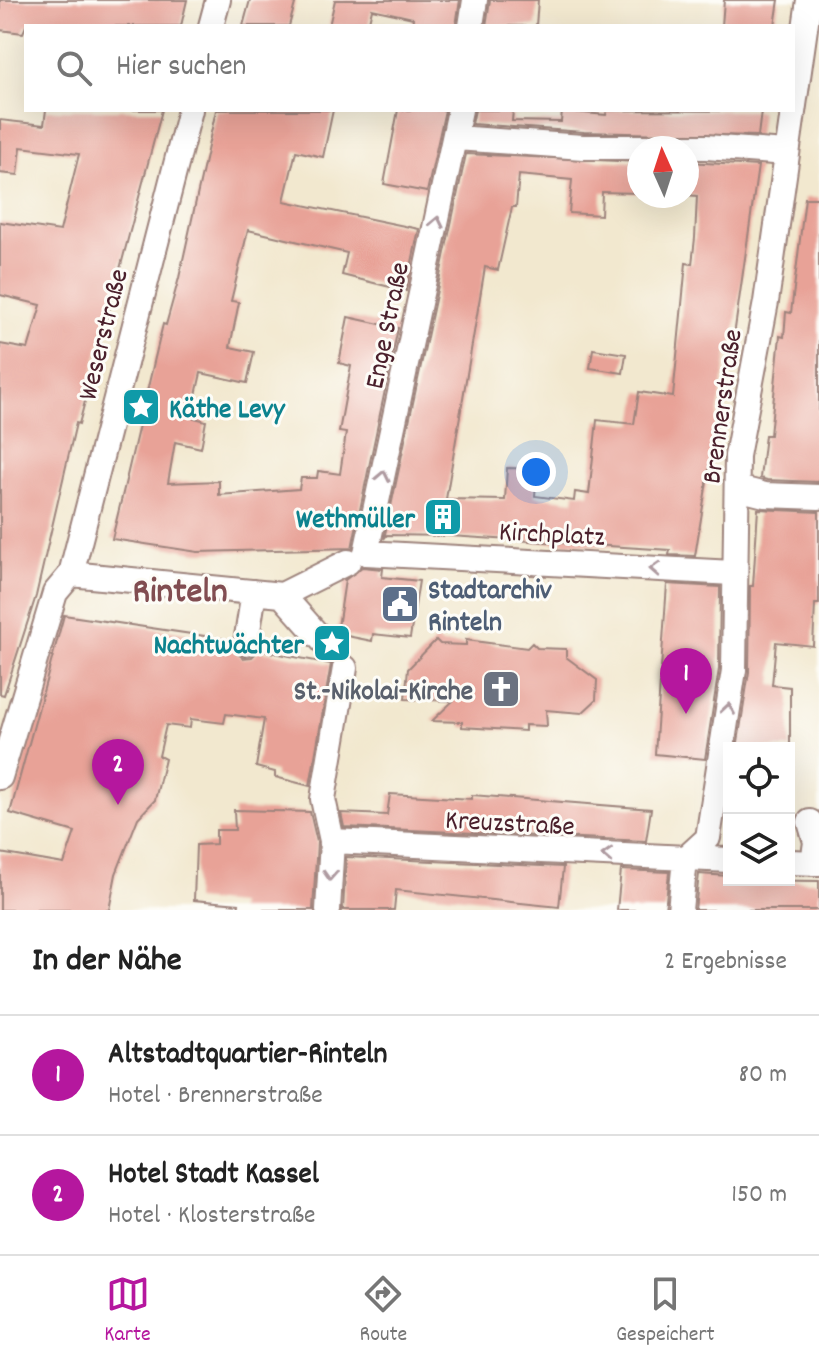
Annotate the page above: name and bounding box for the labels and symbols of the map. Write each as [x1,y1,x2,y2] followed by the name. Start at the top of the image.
[627,136,699,208] north arrow
[428,216,445,230] one-way arrow
[357,259,423,393] street label: Enge Straße
[70,265,141,405] street label: Weserstraße
[694,327,756,487] street label: Brennerstraße
[120,386,162,428] place icon: Käthe Levy
[169,392,286,432] place label: Käthe Levy
[516,452,556,492] your location
[374,470,391,484] one-way arrow
[422,496,464,538] building icon: Wethmüller
[296,502,416,542] place label: Wethmüller
[498,514,606,560] street label: Kirchplatz
[648,560,661,577] one-way arrow
[132,568,228,620] district label: Rinteln
[428,573,552,645] place label: Stadtarchiv Rinteln
[379,583,421,625] public building icon: Stadtarchiv Rinteln
[311,622,353,664] place icon: Nachtwächter
[153,628,305,668] place label: Nachtwächter
[660,648,712,714] pin: 1
[480,668,522,710] church icon: St.-Nikolai-Kirche
[294,674,473,714] place label: St.-Nikolai-Kirche
[719,702,736,716] one-way arrow
[92,739,144,805] pin: 2
[444,803,576,849] street label: Kreuzstraße
[600,847,613,864] one-way arrow
[321,869,338,882] one-way arrow

